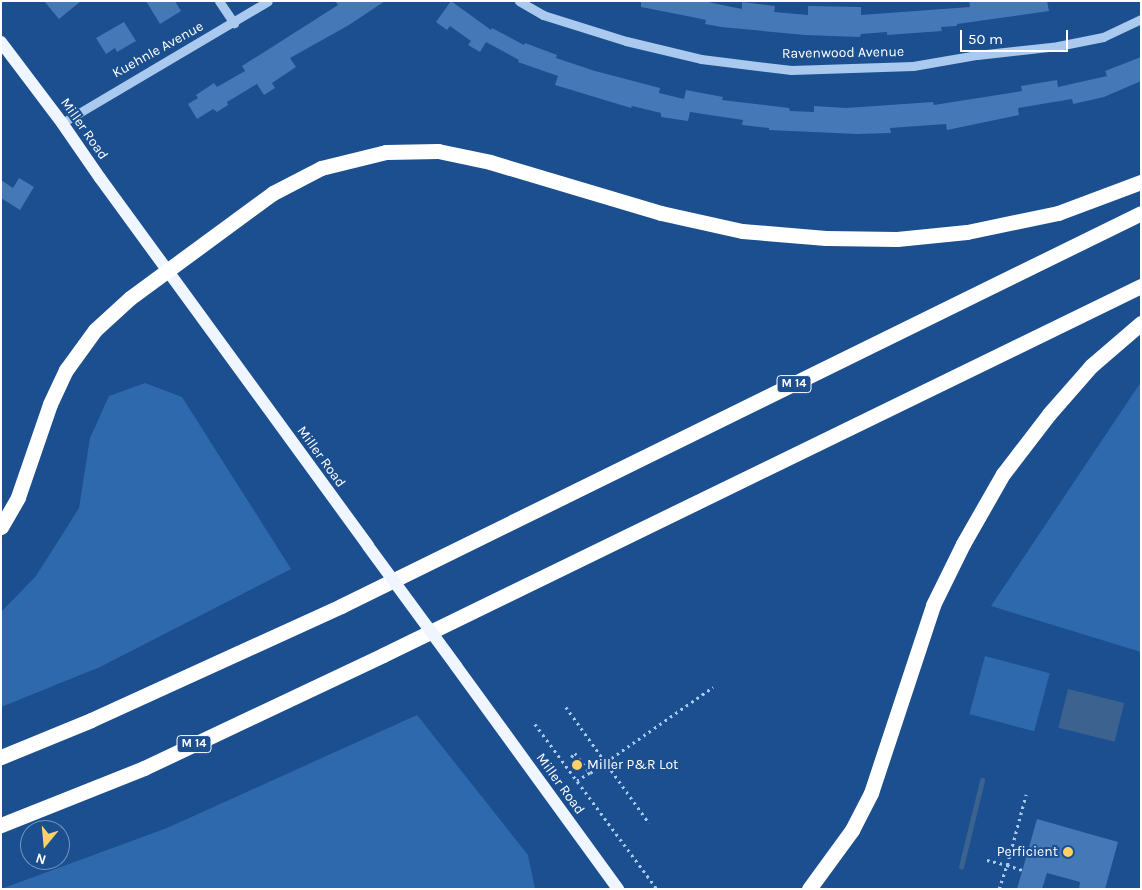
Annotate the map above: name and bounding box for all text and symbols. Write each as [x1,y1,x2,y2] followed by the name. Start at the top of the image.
[110,18,206,82] street label: Kuehnle Avenue
[962,20,1070,52] scale bar
[968,30,1003,48] text: 50 m
[782,44,904,62] street label: Ravenwood Avenue
[57,95,111,163] street label: Miller Road
[776,374,812,394] road number: M 14
[293,423,349,491] street label: Miller Road
[176,734,212,754] road number: M 14
[532,750,588,818] street label: Miller Road
[587,757,678,773] place label: Miller P&R Lot
[571,759,583,771] marker: Miller P&R Lot
[20,820,70,870] north arrow
[997,844,1058,860] place label: Perficient
[1062,846,1074,858] marker: Perficient
[33,849,48,868] text: N

